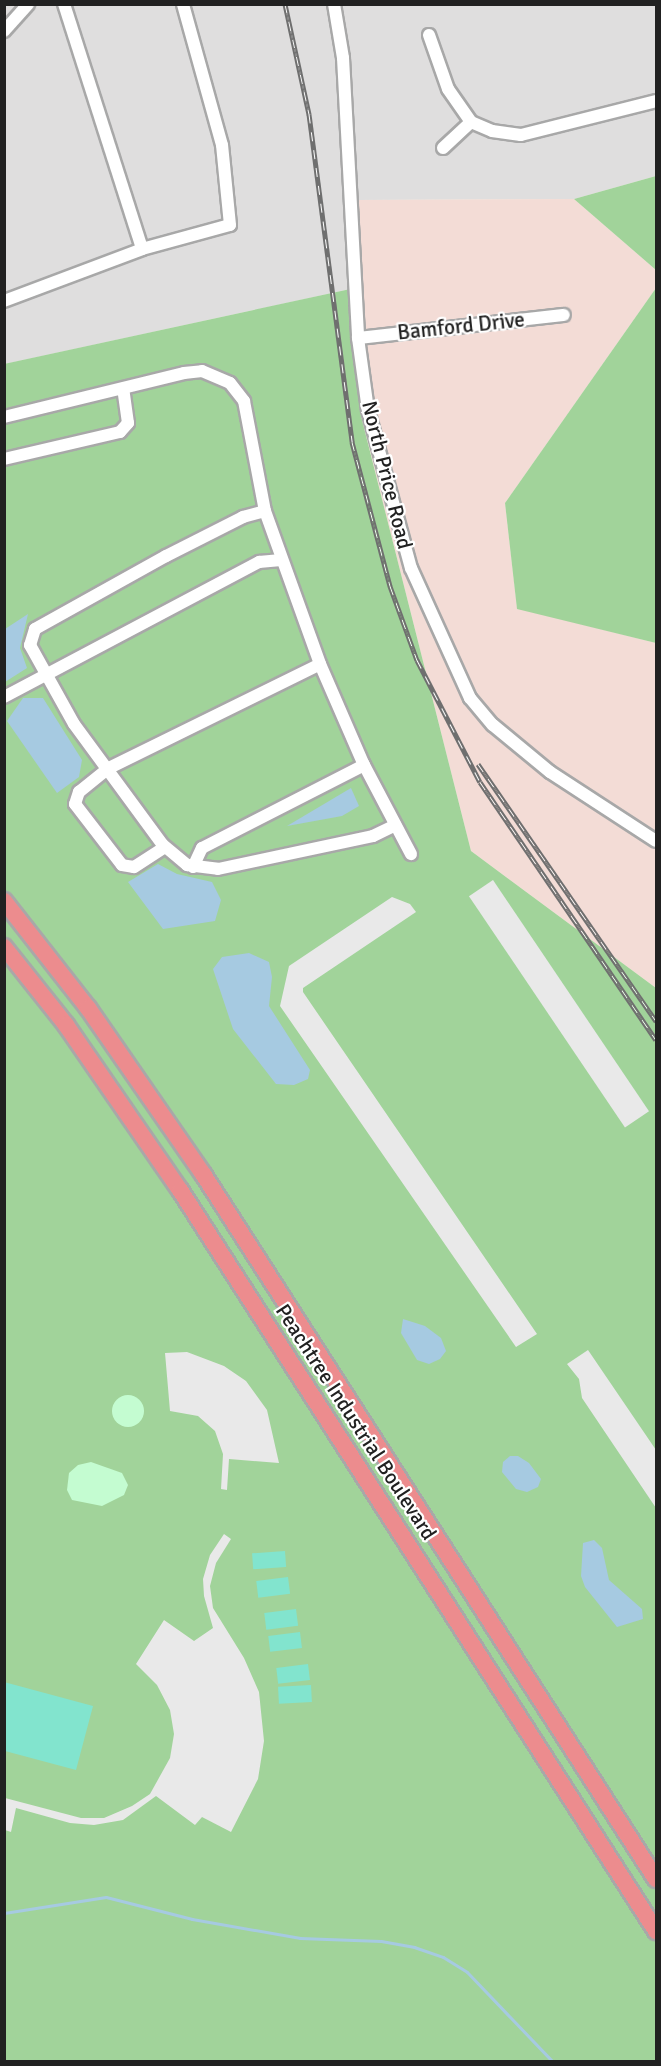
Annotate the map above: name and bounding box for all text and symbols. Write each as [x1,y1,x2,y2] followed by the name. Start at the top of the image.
[396,307,526,345] street label: Bamford Drive
[356,398,418,552] street label: North Price Road
[270,1299,442,1545] street label: Peachtree Industrial Boulevard

